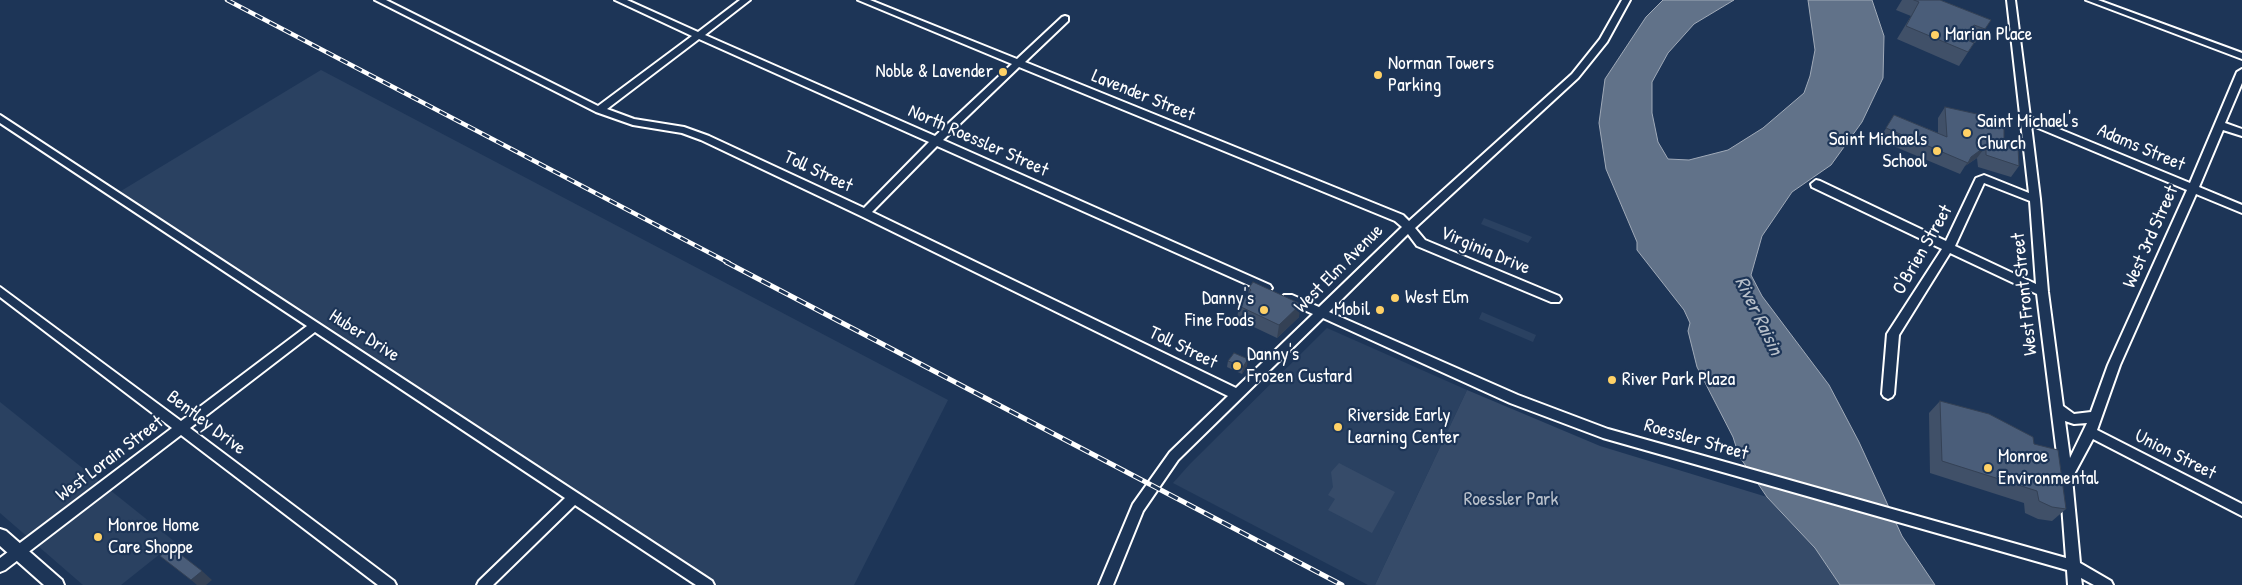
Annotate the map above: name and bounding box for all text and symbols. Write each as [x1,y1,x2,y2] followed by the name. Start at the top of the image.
[1945,24,2032,46] place label: Marian Place
[1929,29,1941,41] marker: Marian Place
[1388,53,1494,97] place label: Norman Towers Parking
[875,61,993,83] place label: Noble & Lavender
[1088,65,1198,127] street label: Lavender Street
[997,66,1009,78] marker: Noble & Lavender
[1372,69,1384,81] marker: Norman Towers Parking
[904,100,1052,182] street label: North Roessler Street
[1977,111,2078,155] place label: Saint Michael's Church
[2094,119,2188,177] street label: Adams Street
[1961,127,1973,139] marker: Saint Michael's Church
[1829,129,1927,173] place label: Saint Michaels School
[1931,145,1943,157] marker: Saint Michaels School
[780,146,856,198] street label: Toll Street
[2118,182,2184,292] street label: West 3rd Street
[1888,201,1958,299] street label: O'Brien Street
[1290,220,1388,318] street label: West Elm Avenue
[1437,222,1533,280] street label: Virginia Drive
[2007,231,2043,357] street label: West Front Street
[1729,273,1787,359] water label: River Raisin
[1405,287,1469,309] place label: West Elm
[1185,288,1254,332] place label: Danny's Fine Foods
[1389,292,1401,304] marker: West Elm
[1334,299,1370,321] place label: Mobil
[1258,304,1270,316] marker: Danny's Fine Foods
[1374,304,1386,316] marker: Mobil
[325,305,403,367] street label: Huber Drive
[1145,322,1221,374] street label: Toll Street
[1247,344,1352,388] place label: Danny's Frozen Custard
[1231,360,1243,372] marker: Danny's Frozen Custard
[1622,369,1735,391] place label: River Park Plaza
[1606,374,1618,386] marker: River Park Plaza
[162,386,250,460] street label: Bentley Drive
[1348,405,1460,449] place label: Riverside Early Learning Center
[52,411,168,507] street label: West Lorain Street
[1641,414,1751,466] street label: Roessler Street
[1332,421,1344,433] marker: Riverside Early Learning Center
[2131,425,2219,485] street label: Union Street
[1998,446,2099,490] place label: Monroe Environmental
[1982,462,1994,474] marker: Monroe Environmental
[1464,489,1558,511] park label: Roessler Park
[108,515,199,559] place label: Monroe Home Care Shoppe
[92,531,104,543] marker: Monroe Home Care Shoppe

